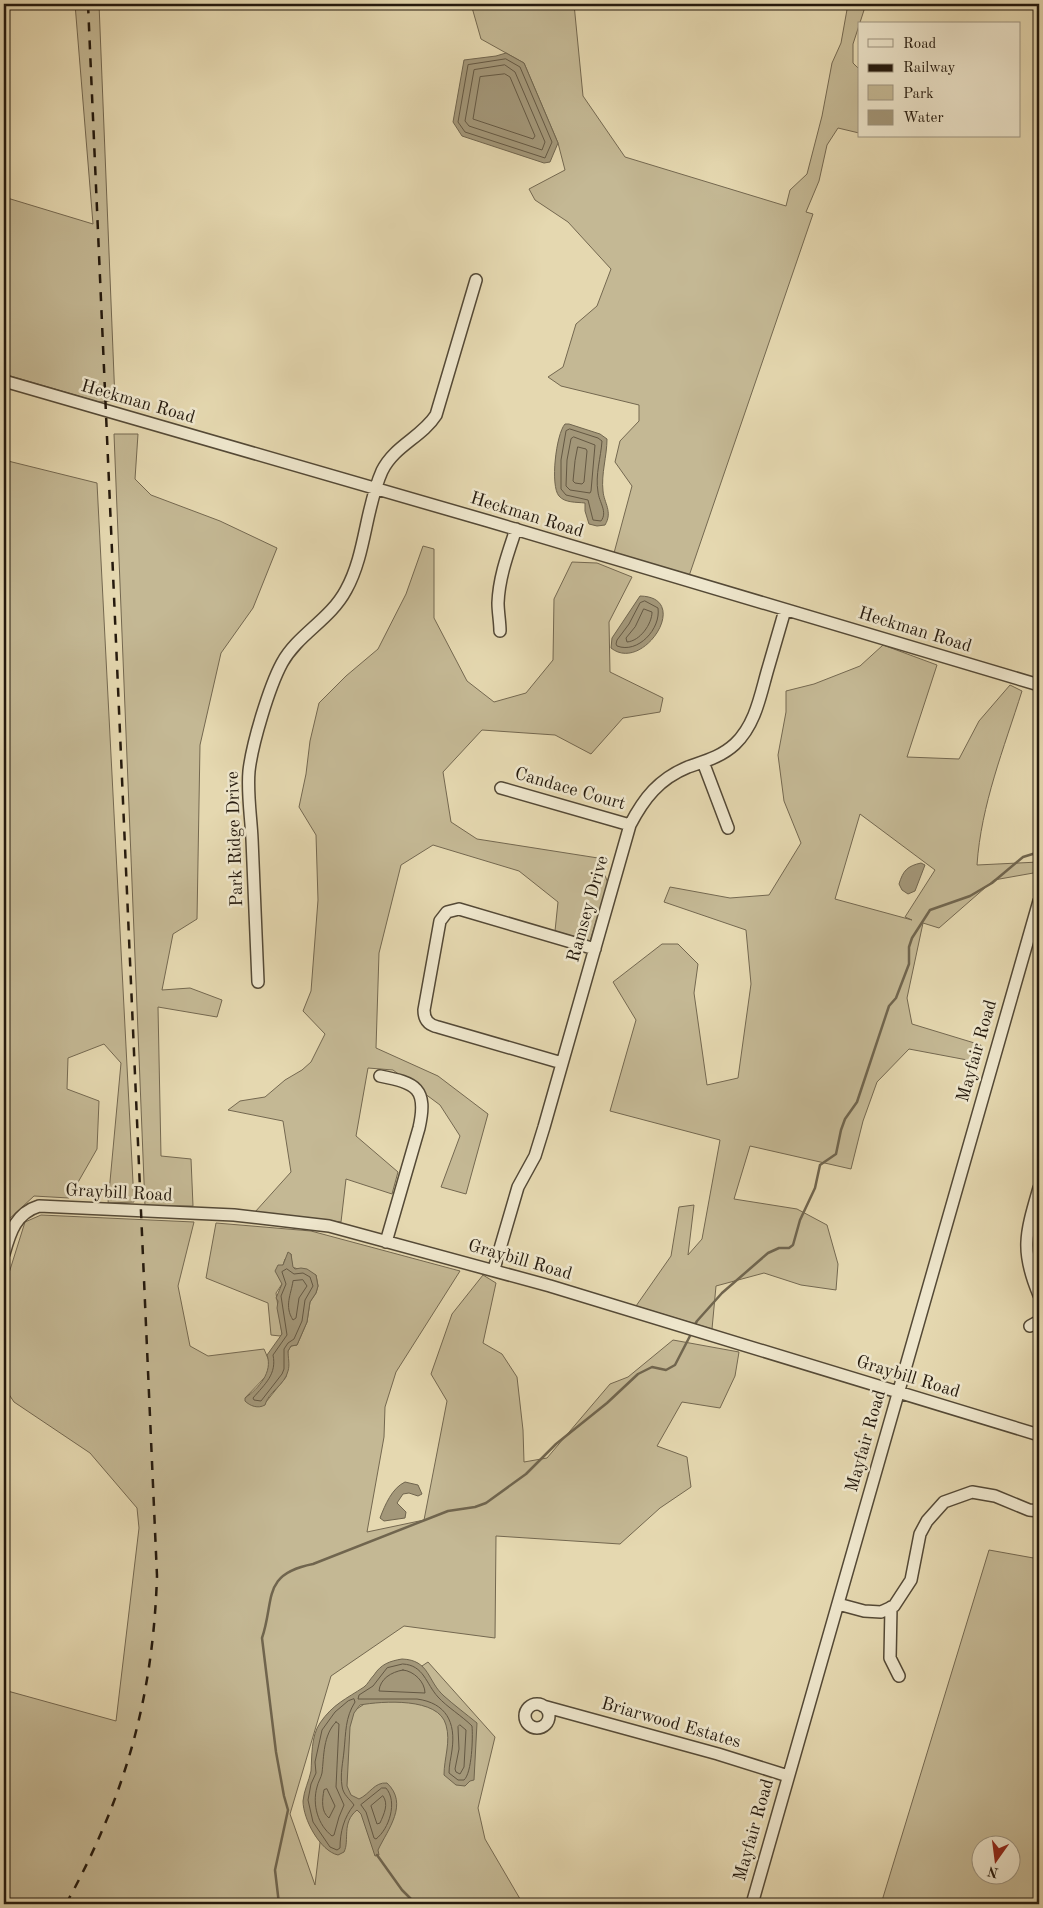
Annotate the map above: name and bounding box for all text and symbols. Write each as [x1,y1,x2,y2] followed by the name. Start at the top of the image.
[858,22,1020,138] legend
[903,37,937,52] text: Road
[903,61,956,76] text: Railway
[903,87,934,102] text: Park
[903,111,944,126] text: Water
[79,377,197,427] street label: Heckman Road
[468,489,586,541] street label: Heckman Road
[856,604,974,656] street label: Heckman Road
[513,765,627,813] street label: Candace Court
[224,771,246,907] street label: Park Ridge Drive
[564,854,612,964] street label: Ramsey Drive
[954,998,1000,1104] street label: Mayfair Road
[65,1181,173,1205] street label: Graybill Road
[466,1237,574,1283] street label: Graybill Road
[854,1353,962,1401] street label: Graybill Road
[843,1388,889,1494] street label: Mayfair Road
[599,1694,743,1752] street label: Briarwood Estates
[731,1777,777,1883] street label: Mayfair Road
[970,1836,1020,1886] north arrow
[986,1863,1000,1880] text: N

